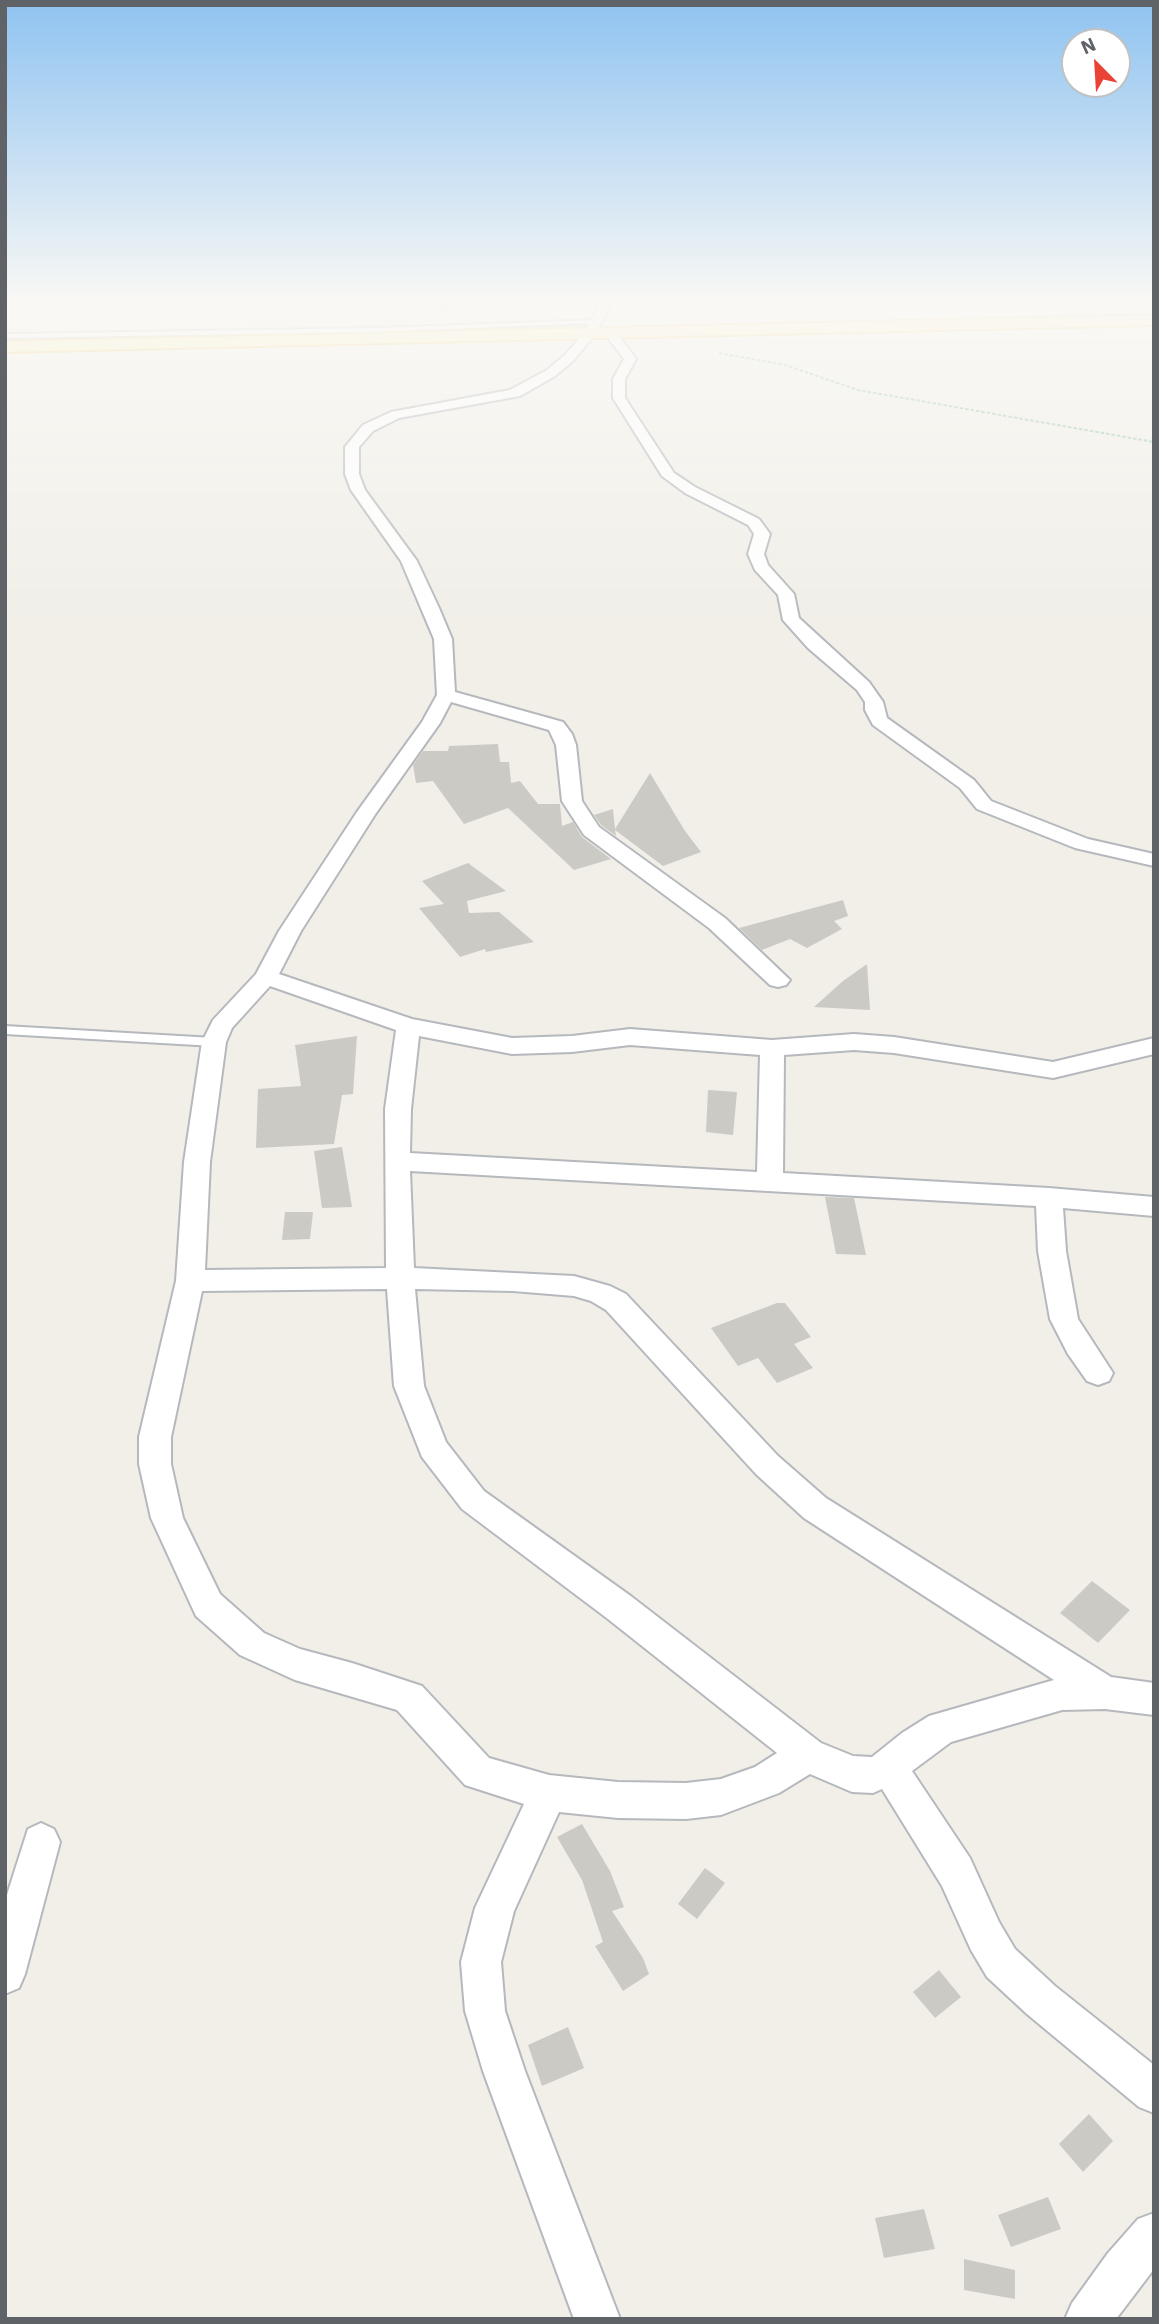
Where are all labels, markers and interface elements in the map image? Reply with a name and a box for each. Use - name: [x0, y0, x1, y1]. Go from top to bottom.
- north arrow: [1061, 28, 1131, 98]
- text: N: [1077, 32, 1099, 59]

